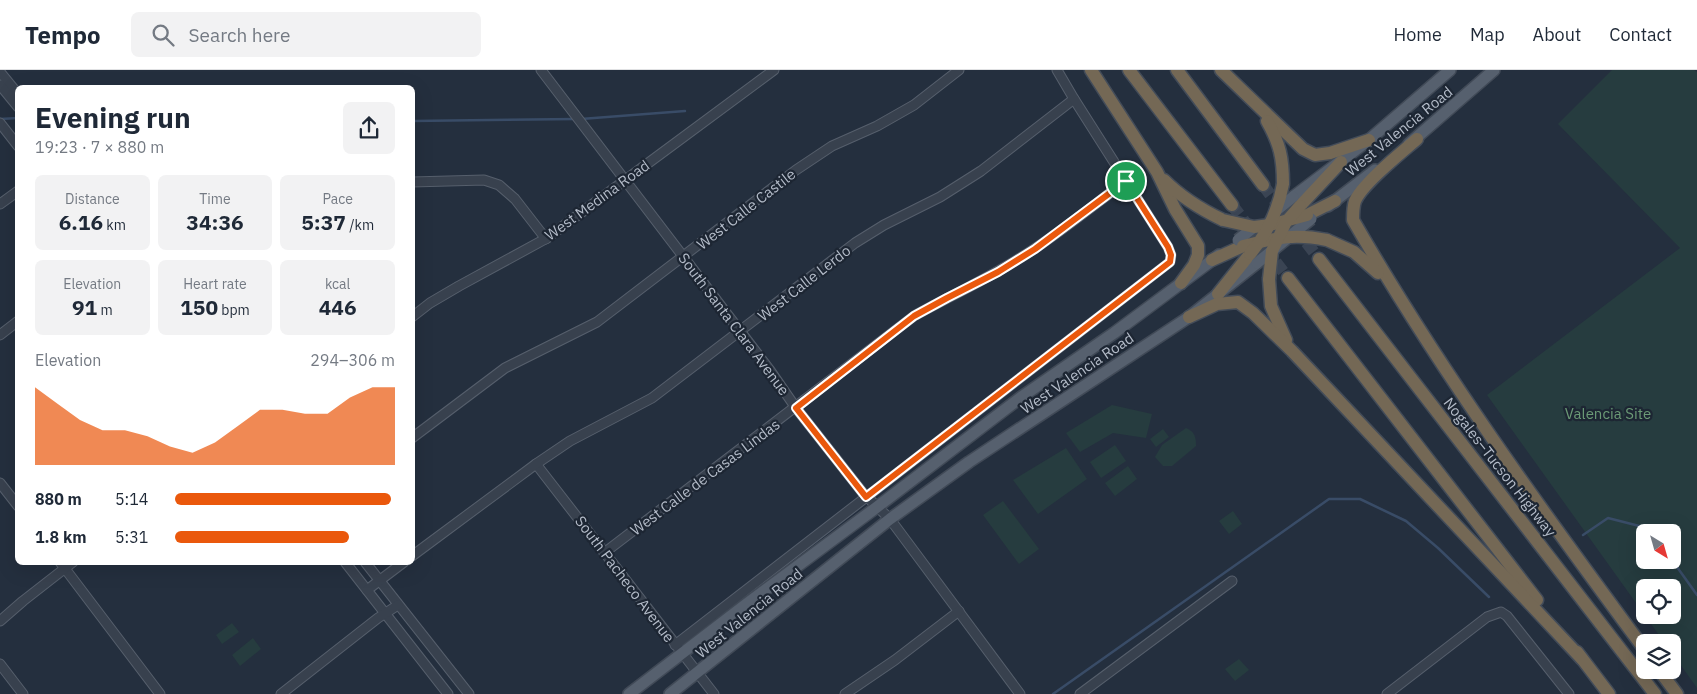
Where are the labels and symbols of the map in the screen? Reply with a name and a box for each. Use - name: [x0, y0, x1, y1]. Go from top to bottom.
- street label: West Valencia Road: [1342, 82, 1456, 180]
- street label: West Medina Road: [541, 156, 653, 244]
- pin: [1105, 160, 1147, 202]
- street label: West Calle Castile: [693, 164, 799, 254]
- street label: West Calle Lerdo: [754, 241, 854, 325]
- street label: South Santa Clara Avenue: [674, 249, 794, 399]
- street label: West Valencia Road: [1017, 328, 1137, 418]
- street label: Nogales–Tucson Highway: [1440, 394, 1561, 541]
- park label: Valencia Site: [1565, 404, 1651, 423]
- street label: West Calle de Casas Lindas: [626, 415, 784, 539]
- street label: South Pacheco Avenue: [571, 512, 679, 646]
- north arrow: [1636, 524, 1681, 569]
- street label: West Valencia Road: [692, 564, 806, 662]

